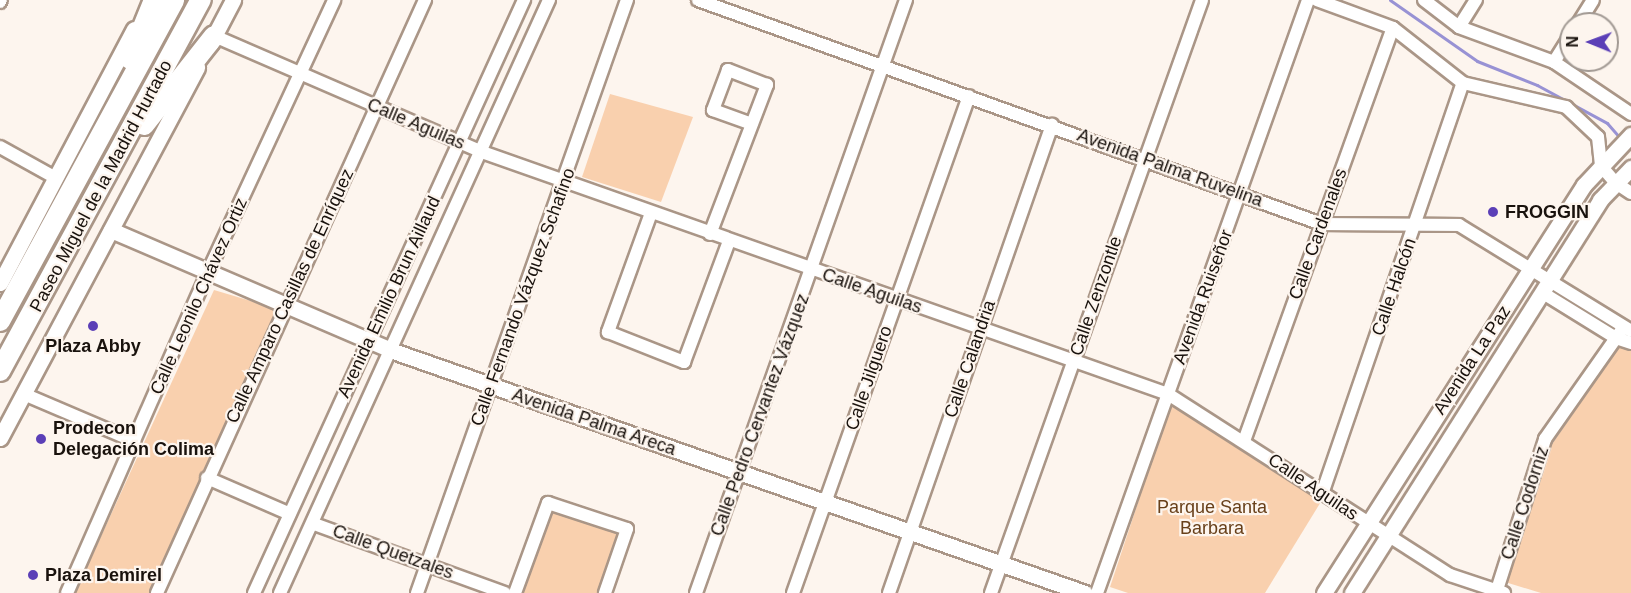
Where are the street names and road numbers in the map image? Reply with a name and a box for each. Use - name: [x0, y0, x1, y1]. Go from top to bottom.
- street label: Paseo Miguel de la Madrid Hurtado: [25, 56, 177, 316]
- street label: Calle Aguilas: [363, 94, 469, 154]
- street label: Avenida Palma Ruvelina: [1074, 124, 1266, 212]
- street label: Calle Amparo Casillas de Enríquez: [221, 165, 359, 427]
- street label: Calle Fernando Vázquez Schafino: [466, 165, 580, 429]
- street label: Calle Cardenales: [1284, 165, 1352, 303]
- street label: Avenida Emilio Brun Aillaud: [333, 192, 445, 402]
- street label: Calle Leonilo Chávez Ortiz: [146, 194, 252, 398]
- street label: Avenida Ruiseñor: [1169, 227, 1237, 367]
- street label: Calle Zenzontle: [1065, 233, 1127, 359]
- street label: Calle Halcón: [1367, 235, 1421, 339]
- street label: Calle Aguilas: [819, 264, 925, 318]
- street label: Calle Pedro Cervantez Vázquez: [706, 291, 814, 539]
- street label: Calle Calandria: [940, 297, 1000, 421]
- street label: Avenida La Paz: [1429, 301, 1515, 419]
- street label: Calle Jilguero: [841, 323, 897, 433]
- street label: Avenida Palma Areca: [509, 384, 679, 460]
- street label: Calle Codorniz: [1496, 444, 1554, 562]
- street label: Calle Aguilas: [1263, 449, 1363, 525]
- street label: Calle Quetzales: [330, 520, 456, 584]

